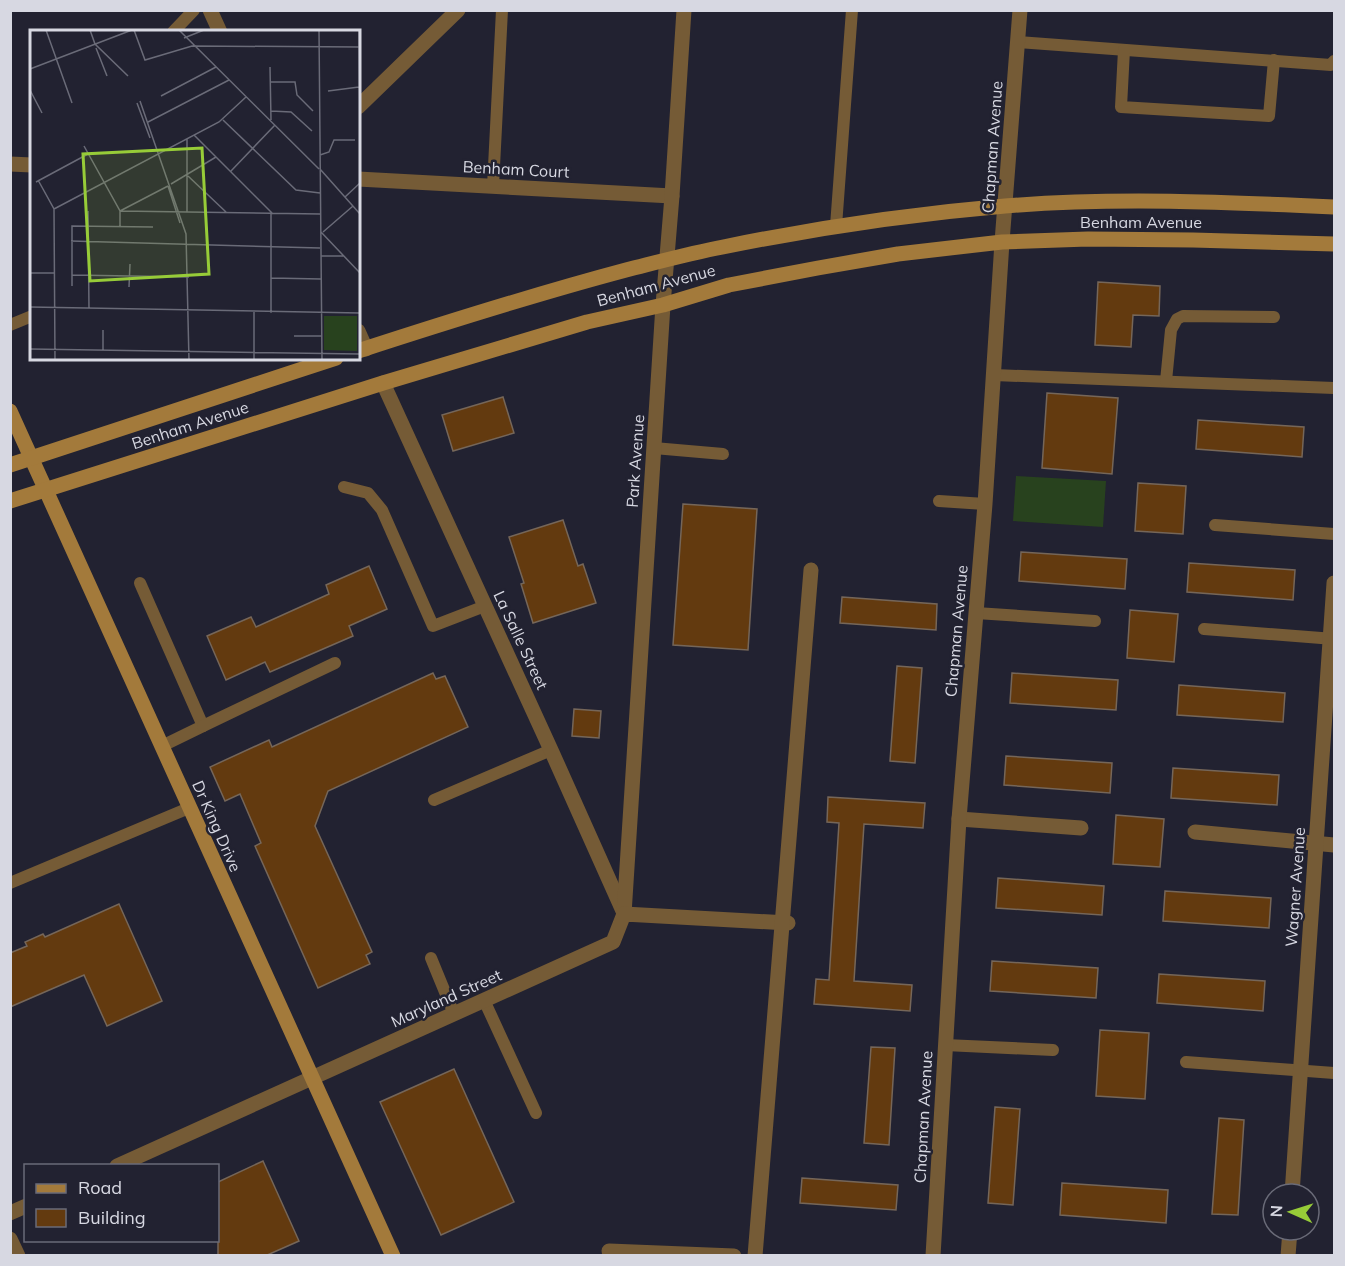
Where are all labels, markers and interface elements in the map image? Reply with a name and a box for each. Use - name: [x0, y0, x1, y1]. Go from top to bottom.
- inset map: [30, 30, 360, 360]
- street label: Chapman Avenue: [977, 80, 1007, 214]
- street label: Benham Court: [462, 156, 570, 182]
- street label: Benham Avenue: [1080, 212, 1202, 232]
- street label: Benham Avenue: [595, 260, 717, 310]
- street label: Benham Avenue: [129, 397, 251, 453]
- street label: Park Avenue: [622, 414, 648, 508]
- street label: Chapman Avenue: [940, 564, 972, 698]
- street label: La Salle Street: [489, 587, 553, 693]
- street label: Dr King Drive: [188, 777, 246, 875]
- street label: Wagner Avenue: [1281, 826, 1309, 948]
- street label: Maryland Street: [388, 965, 505, 1031]
- street label: Chapman Avenue: [910, 1050, 936, 1184]
- legend: [24, 1164, 219, 1242]
- text: Road: [78, 1176, 122, 1199]
- north arrow: [1261, 1182, 1321, 1242]
- text: N: [1266, 1205, 1286, 1218]
- text: Building: [78, 1206, 146, 1229]

